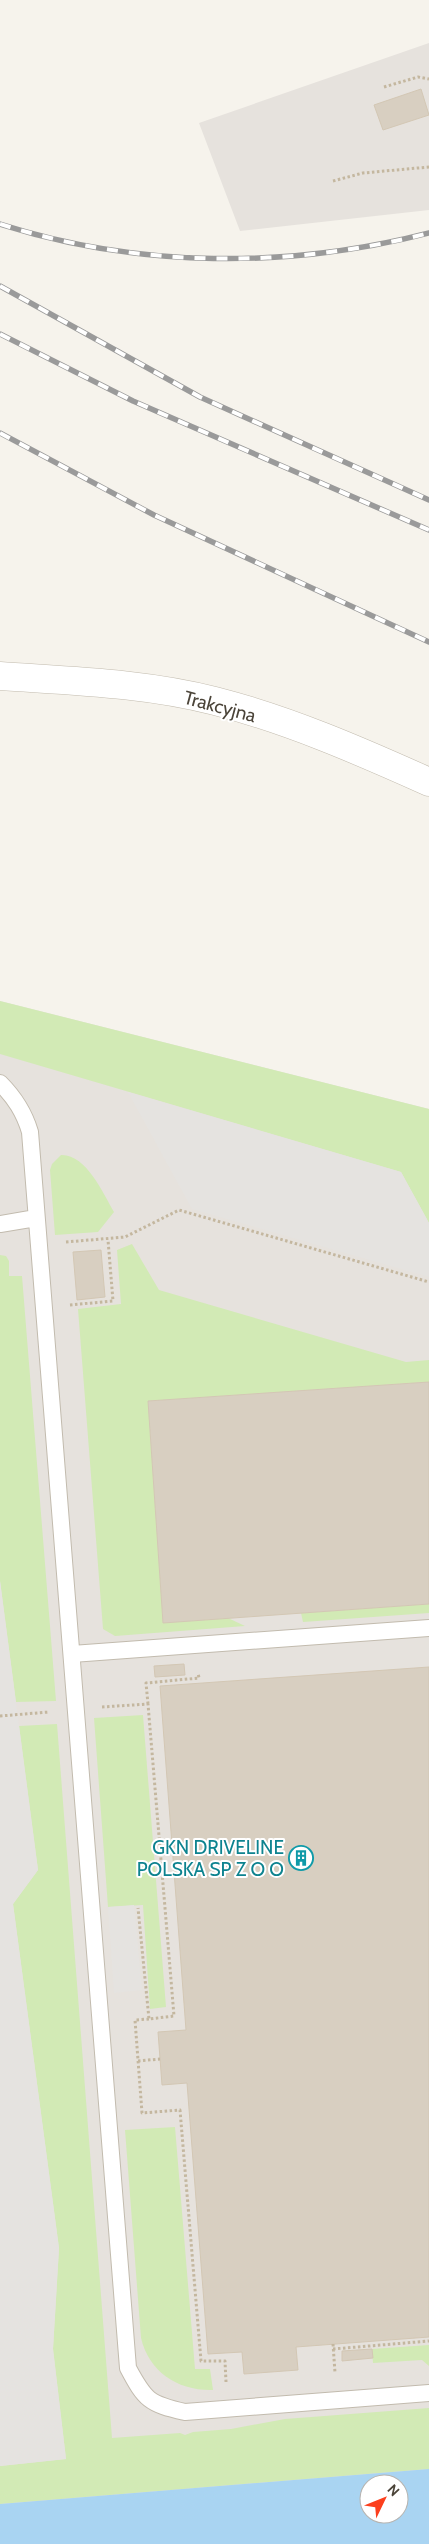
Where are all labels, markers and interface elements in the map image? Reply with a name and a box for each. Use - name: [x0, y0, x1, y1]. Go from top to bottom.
- street label: Trakcyjna: [181, 686, 258, 727]
- place label: GKN DRIVELINE POLSKA SP Z O O: [137, 1836, 284, 1881]
- building icon: GKN DRIVELINE POLSKA SP Z O O: [288, 1845, 314, 1871]
- north arrow: [359, 2474, 409, 2524]
- text: N: [384, 2480, 403, 2500]

